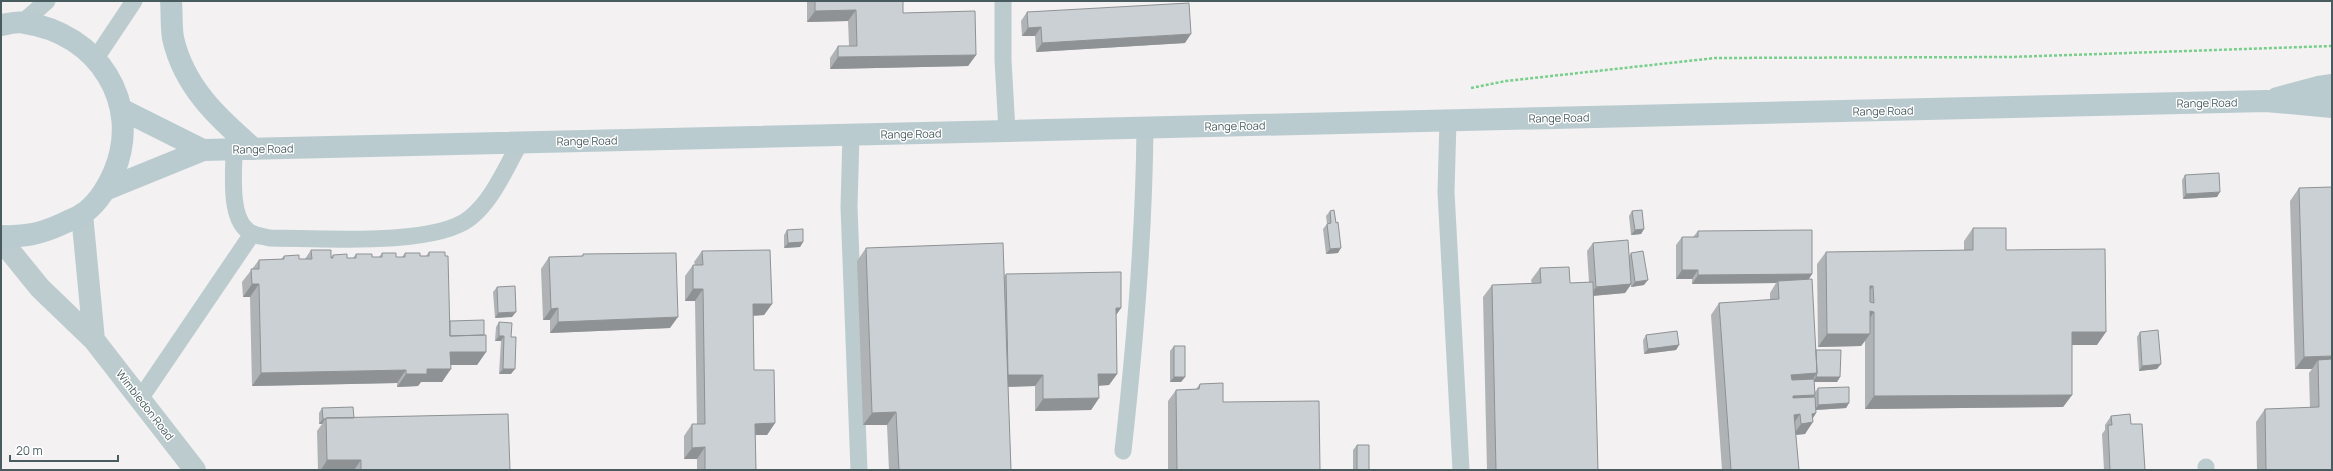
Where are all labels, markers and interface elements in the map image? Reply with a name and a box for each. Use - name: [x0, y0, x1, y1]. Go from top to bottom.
- street label: Range Road: [2176, 94, 2238, 111]
- street label: Range Road: [1852, 102, 1914, 119]
- street label: Range Road: [1528, 109, 1590, 126]
- street label: Range Road: [1204, 117, 1266, 134]
- street label: Range Road: [880, 125, 942, 142]
- street label: Range Road: [556, 132, 618, 149]
- street label: Range Road: [232, 140, 294, 157]
- street label: Wimbledon Road: [113, 366, 178, 443]
- scale bar: [10, 437, 118, 463]
- text: 20 m: [16, 442, 43, 459]

